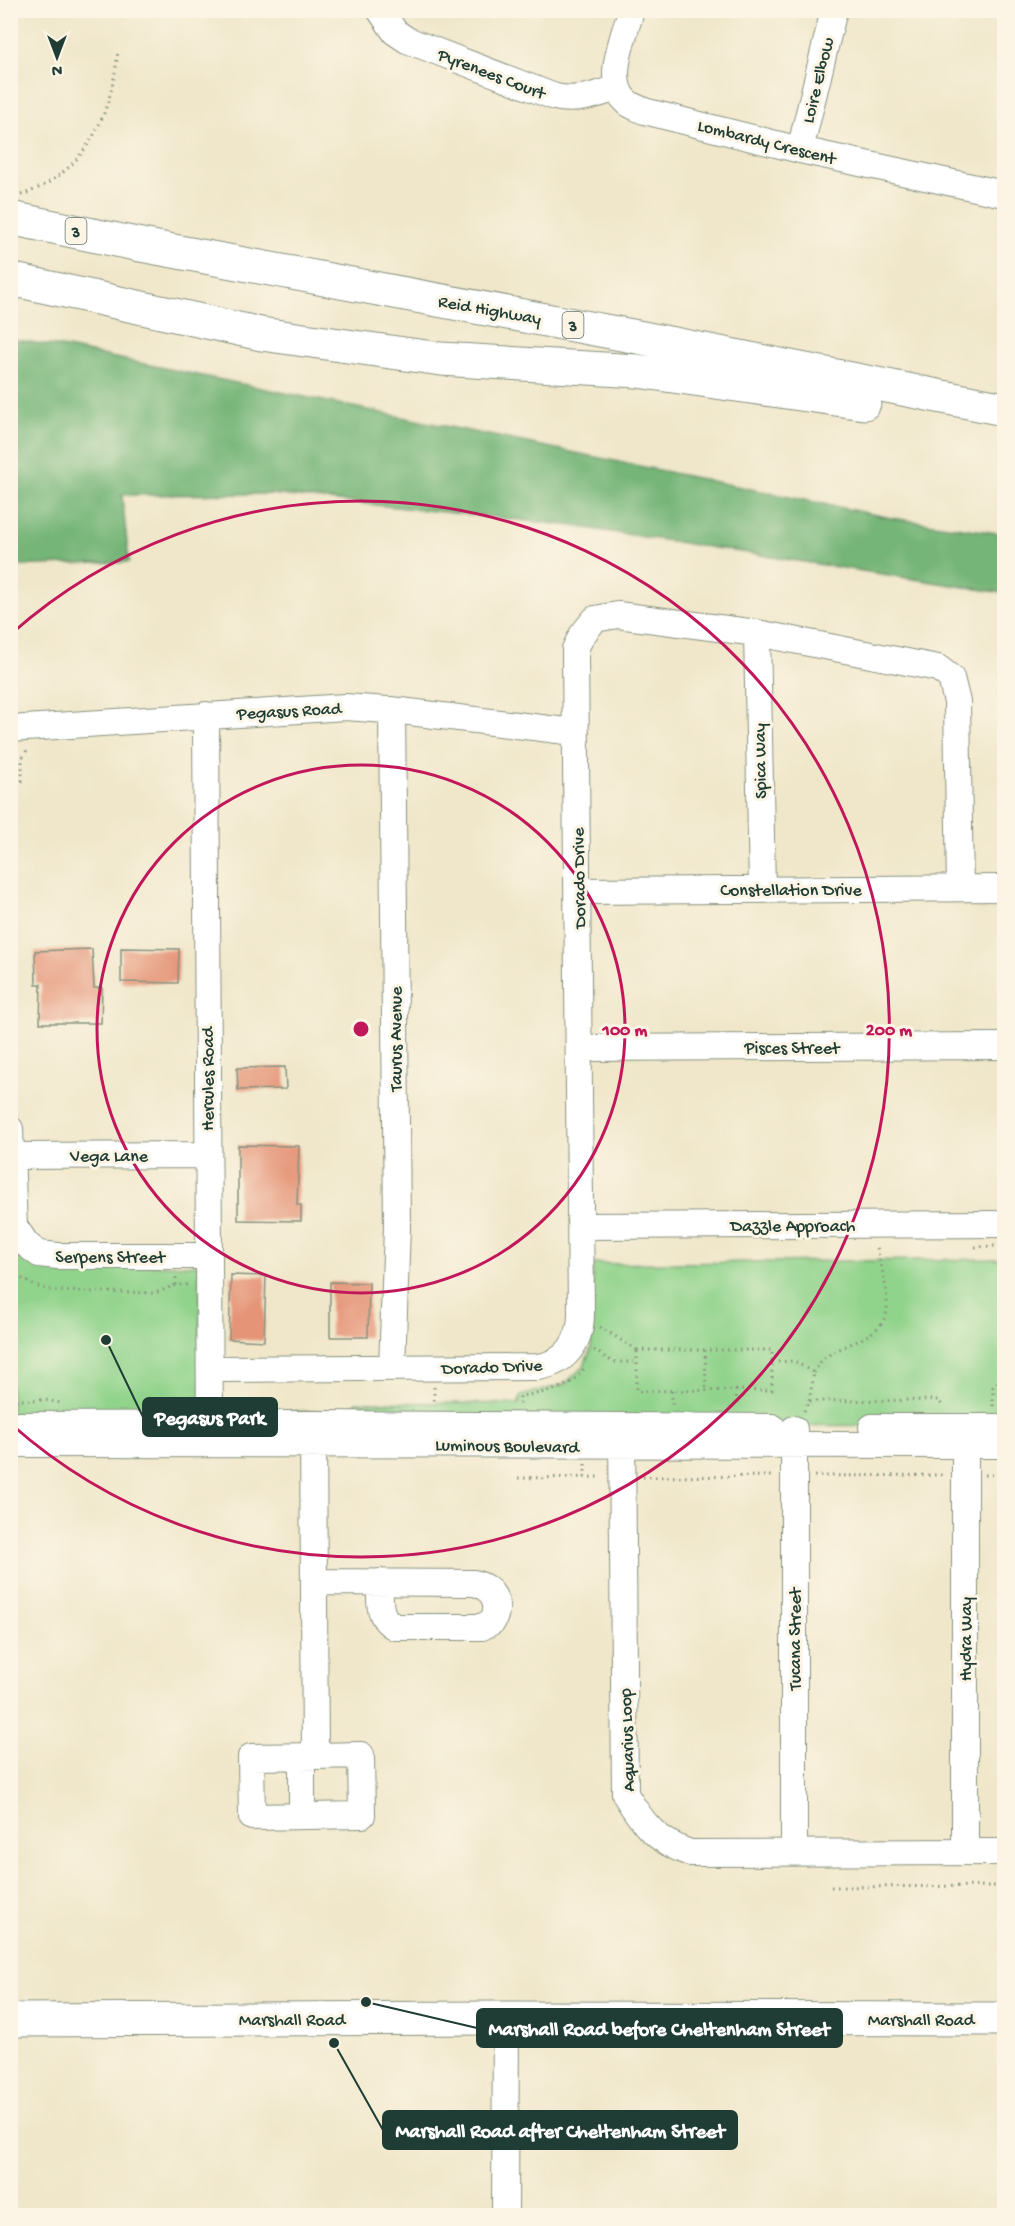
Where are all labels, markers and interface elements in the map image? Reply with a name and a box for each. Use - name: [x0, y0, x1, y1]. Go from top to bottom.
- north arrow: [27, 27, 87, 87]
- street label: Loire Elbow: [799, 35, 840, 126]
- street label: Pyrenees Court: [433, 45, 549, 106]
- text: N: [51, 59, 62, 78]
- street label: Lombardy Crescent: [695, 116, 839, 171]
- road number: 3: [66, 218, 86, 244]
- street label: Reid Highway: [436, 292, 543, 331]
- road number: 3: [562, 312, 584, 338]
- street label: Pegasus Road: [235, 699, 343, 726]
- street label: Spica Way: [750, 723, 773, 799]
- street label: Dorado Drive: [569, 827, 592, 930]
- street label: Constellation Drive: [720, 881, 862, 902]
- street label: Taurus Avenue: [387, 986, 408, 1093]
- centre of rings: [351, 1019, 371, 1039]
- text: 100 m: [602, 1021, 648, 1042]
- text: 200 m: [866, 1021, 912, 1042]
- street label: Hercules Road: [199, 1026, 220, 1131]
- street label: Pisces Street: [744, 1039, 841, 1060]
- street label: Vega Lane: [69, 1147, 149, 1168]
- street label: Dazzle Approach: [730, 1217, 856, 1238]
- street label: Serpens Street: [55, 1248, 166, 1269]
- street label: Dorado Drive: [440, 1356, 544, 1381]
- callout: Pegasus Park: [143, 1398, 277, 1436]
- text: Pegasus Park: [154, 1409, 267, 1432]
- street label: Luminous Boulevard: [435, 1436, 581, 1459]
- street label: Tucana Street: [786, 1586, 807, 1691]
- street label: Hydra Way: [957, 1597, 978, 1681]
- street label: Aquarius Loop: [616, 1688, 641, 1792]
- callout: Marshall Road before Cheltenham Street: [477, 2009, 842, 2047]
- street label: Marshall Road: [239, 2011, 347, 2032]
- street label: Marshall Road: [868, 2011, 976, 2032]
- text: Marshall Road before Cheltenham Street: [488, 2020, 831, 2043]
- callout: Marshall Road after Cheltenham Street: [383, 2111, 737, 2149]
- text: Marshall Road after Cheltenham Street: [395, 2122, 726, 2145]

